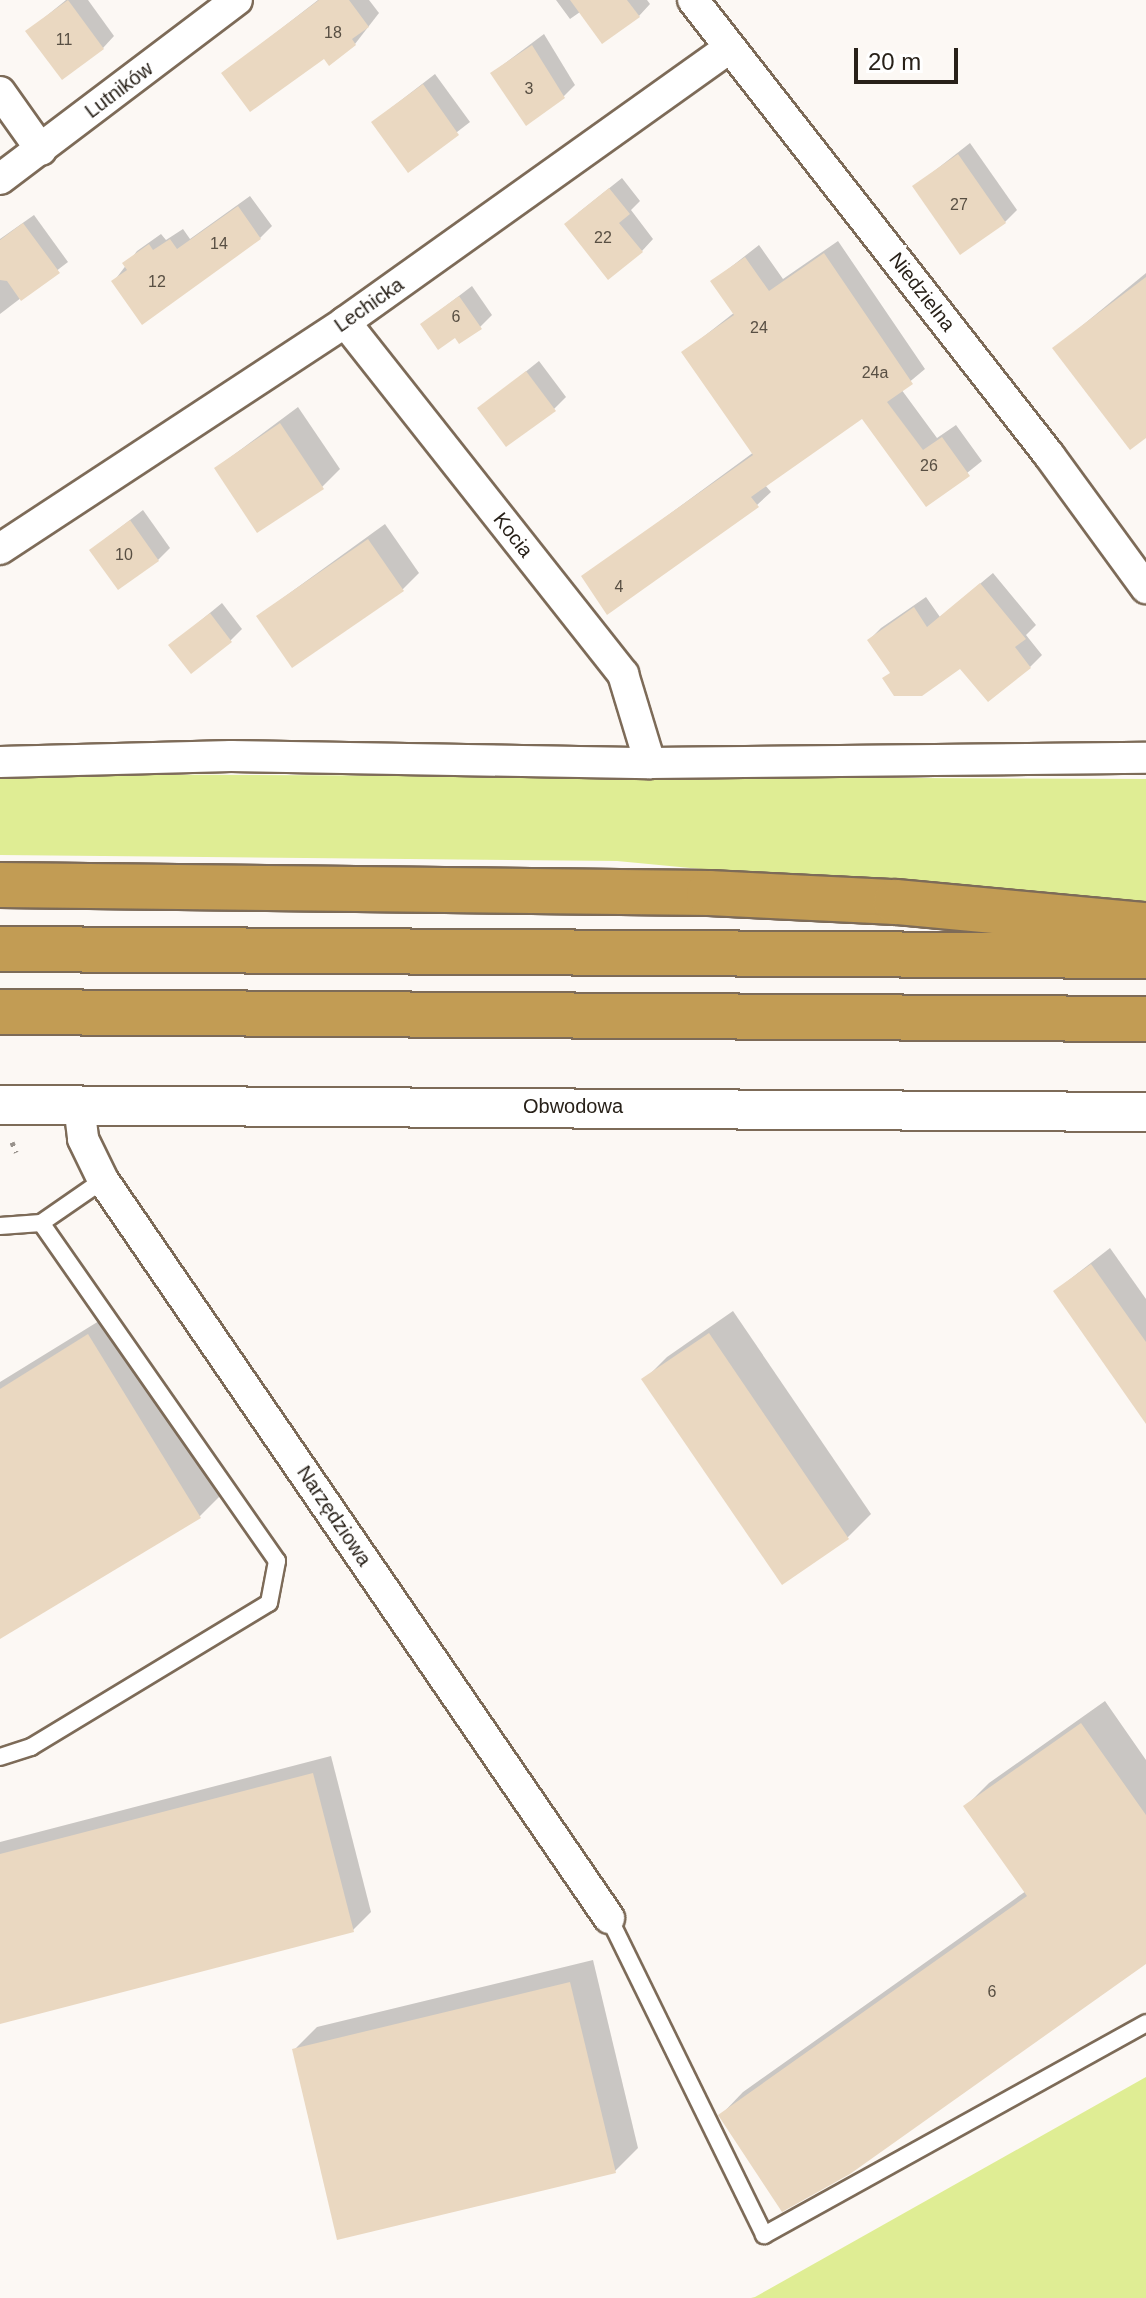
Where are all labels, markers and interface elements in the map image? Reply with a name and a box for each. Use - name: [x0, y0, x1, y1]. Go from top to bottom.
- house number: 18: [324, 23, 342, 43]
- house number: 11: [56, 30, 72, 50]
- scale bar: [858, 32, 962, 82]
- text: 20 m: [868, 48, 921, 75]
- street label: Lutników: [80, 57, 158, 123]
- house number: 3: [525, 79, 533, 99]
- house number: 27: [950, 195, 968, 215]
- house number: 22: [594, 228, 612, 248]
- house number: 14: [210, 234, 228, 254]
- street label: Niedzielna: [884, 248, 960, 336]
- house number: 12: [148, 272, 166, 292]
- street label: Lechicka: [330, 273, 408, 337]
- house number: 6: [452, 307, 460, 327]
- house number: 24: [750, 318, 768, 338]
- house number: 24a: [862, 363, 888, 383]
- house number: 26: [920, 456, 938, 476]
- street label: Kocia: [488, 508, 538, 562]
- house number: 10: [115, 545, 133, 565]
- house number: 4: [615, 577, 623, 597]
- street label: Obwodowa: [523, 1094, 623, 1118]
- street label: Narzędziowa: [292, 1461, 376, 1571]
- house number: 6: [988, 1982, 996, 2002]

